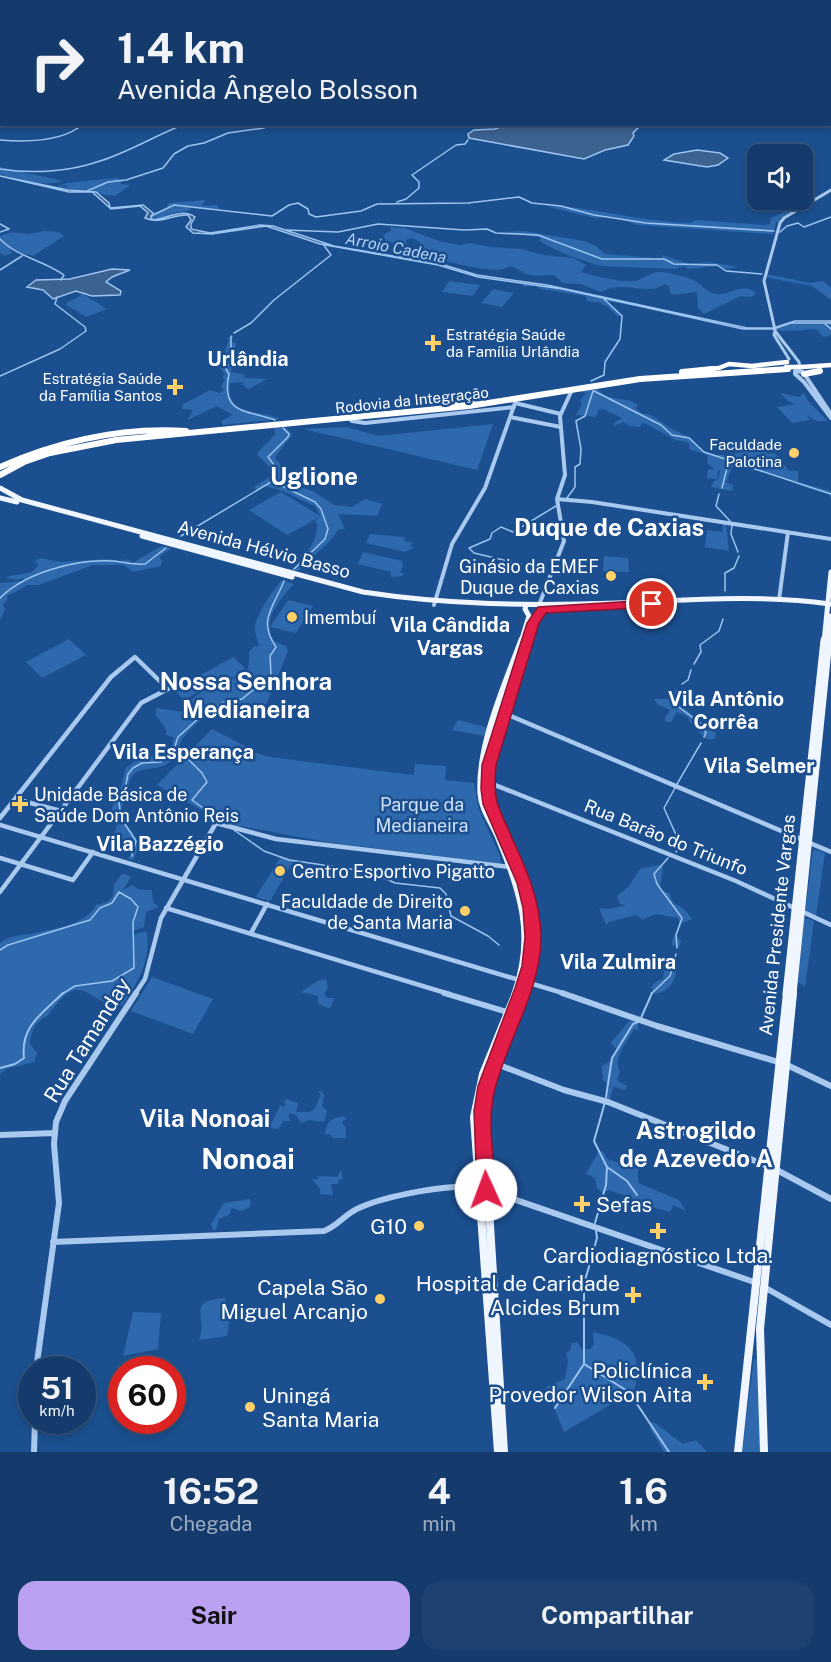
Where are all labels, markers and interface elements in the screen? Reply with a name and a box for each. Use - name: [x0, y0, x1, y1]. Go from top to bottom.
- text: 1.4 km: [117, 23, 245, 72]
- icon: right: [18, 24, 96, 102]
- text: Avenida Ângelo Bolsson: [117, 73, 418, 105]
- map controls: [747, 144, 813, 210]
- button: sound: [747, 144, 813, 210]
- water label: Arroio Cadena: [344, 229, 448, 267]
- place label: Estratégia Saúde da Família Urlândia: [446, 326, 580, 360]
- marker: Estratégia Saúde da Família Urlândia: [424, 334, 442, 352]
- district label: Urlândia: [207, 347, 289, 371]
- place label: Estratégia Saúde da Família Santos: [39, 370, 162, 404]
- marker: Estratégia Saúde da Família Santos: [166, 378, 184, 396]
- street label: Rodovia da Integração: [334, 383, 490, 417]
- place label: Faculdade Palotina: [709, 436, 782, 470]
- marker: Faculdade Palotina: [787, 446, 801, 460]
- district label: Uglione: [270, 462, 358, 490]
- district label: Duque de Caxias: [514, 513, 704, 541]
- street label: Avenida Hélvio Basso: [175, 516, 353, 582]
- place label: Ginásio da EMEF Duque de Caxias: [459, 556, 599, 598]
- marker: Ginásio da EMEF Duque de Caxias: [604, 569, 618, 583]
- pin: [626, 578, 677, 629]
- icon: arrive: [635, 587, 668, 620]
- place label: Imembuí: [304, 607, 377, 628]
- marker: Imembuí: [285, 610, 299, 624]
- district label: Vila Cândida Vargas: [390, 613, 510, 660]
- district label: Nossa Senhora Medianeira: [160, 667, 332, 723]
- district label: Vila Antônio Corrêa: [668, 687, 784, 734]
- district label: Vila Esperança: [112, 740, 254, 764]
- district label: Vila Selmer: [703, 754, 815, 778]
- place label: Unidade Básica de Saúde Dom Antônio Reis: [34, 784, 239, 826]
- park label: Parque da Medianeira: [375, 794, 469, 836]
- marker: Unidade Básica de Saúde Dom Antônio Reis: [11, 795, 29, 813]
- street label: Rua Barão do Triunfo: [581, 795, 751, 879]
- street label: Avenida Presidente Vargas: [755, 813, 799, 1037]
- district label: Vila Bazzégio: [96, 832, 224, 856]
- place label: Centro Esportivo Pigatto: [292, 861, 495, 882]
- marker: Centro Esportivo Pigatto: [273, 864, 287, 878]
- place label: Faculdade de Direito de Santa Maria: [281, 891, 453, 933]
- marker: Faculdade de Direito de Santa Maria: [458, 904, 472, 918]
- district label: Vila Zulmira: [560, 950, 676, 974]
- street label: Rua Tamanday: [39, 973, 135, 1107]
- district label: Vila Nonoai: [140, 1104, 270, 1132]
- district label: Astrogildo de Azevedo A: [619, 1116, 773, 1172]
- district label: Nonoai: [201, 1142, 295, 1175]
- position arrow: [454, 1158, 518, 1222]
- place label: Sefas: [596, 1192, 652, 1217]
- marker: Sefas: [573, 1195, 591, 1213]
- place label: G10: [370, 1214, 407, 1239]
- marker: G10: [412, 1219, 426, 1233]
- marker: Cardiodiagnóstico Ltda.: [649, 1222, 667, 1240]
- place label: Cardiodiagnóstico Ltda.: [543, 1243, 773, 1268]
- place label: Hospital de Caridade Alcides Brum: [416, 1271, 620, 1320]
- place label: Capela São Miguel Arcanjo: [221, 1275, 368, 1324]
- marker: Hospital de Caridade Alcides Brum: [624, 1286, 642, 1304]
- marker: Capela São Miguel Arcanjo: [373, 1292, 387, 1306]
- speed limit sign: 60: [108, 1356, 186, 1434]
- place label: Policlínica Provedor Wilson Aita: [488, 1358, 692, 1407]
- text: 51: [40, 1370, 74, 1406]
- marker: Policlínica Provedor Wilson Aita: [696, 1373, 714, 1391]
- place label: Uningá Santa Maria: [262, 1383, 379, 1432]
- marker: Uningá Santa Maria: [243, 1400, 257, 1414]
- text: km/h: [39, 1402, 75, 1419]
- text: 16:52: [163, 1470, 259, 1512]
- text: 4: [427, 1470, 451, 1512]
- text: 1.6: [619, 1470, 668, 1512]
- text: Chegada: [170, 1512, 252, 1536]
- text: min: [422, 1512, 456, 1536]
- text: km: [629, 1512, 658, 1536]
- button: Sair: [18, 1581, 410, 1650]
- button: Compartilhar: [422, 1581, 813, 1650]

